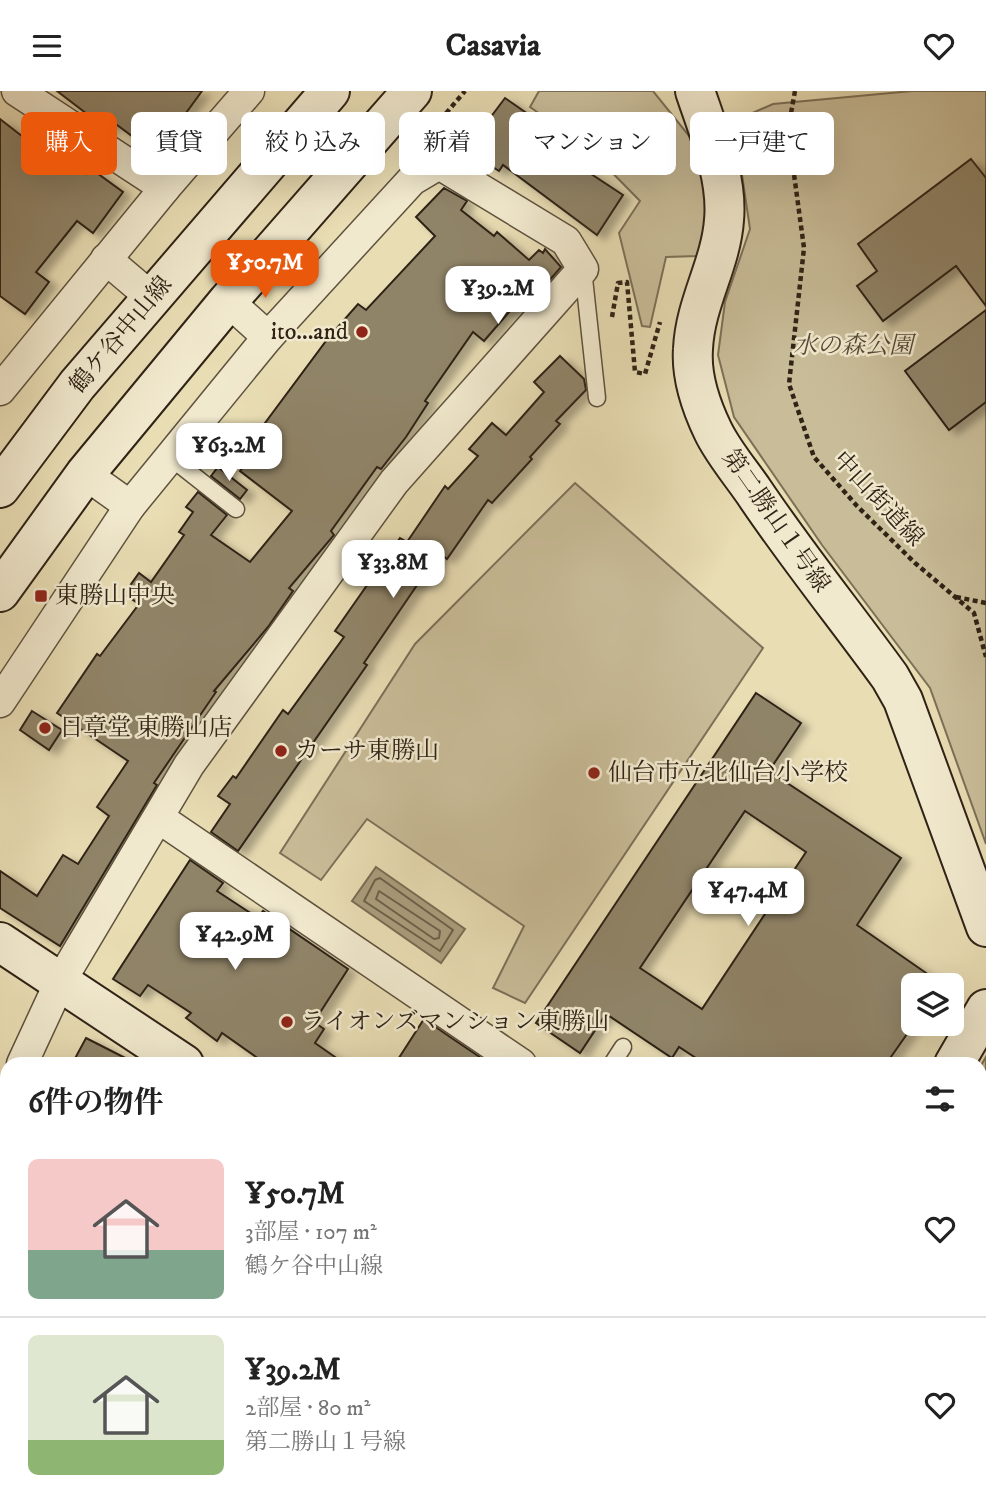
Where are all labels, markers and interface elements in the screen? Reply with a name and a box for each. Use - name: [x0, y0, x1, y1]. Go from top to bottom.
- text: Casavia: [446, 26, 540, 66]
- icon: menu: [28, 27, 66, 65]
- icon: heart: [920, 27, 958, 65]
- chip: 購入: [21, 112, 117, 175]
- chip: 賃貸: [131, 112, 227, 175]
- chip: 絞り込み: [241, 112, 385, 175]
- chip: 新着: [399, 112, 495, 175]
- chip: マンション: [509, 112, 676, 175]
- chip: 一戸建て: [690, 112, 834, 175]
- pin: ¥50.7M: [208, 241, 322, 300]
- text: ¥50.7M: [227, 248, 303, 277]
- pin: ¥39.2M: [441, 267, 555, 326]
- street label: 鶴ケ谷中山線: [63, 270, 179, 400]
- text: ¥39.2M: [461, 274, 535, 303]
- place label: ito...and: [271, 317, 348, 347]
- marker: ito...and: [354, 324, 370, 340]
- park label: 水の森公園: [793, 331, 917, 361]
- pin: ¥63.2M: [172, 423, 286, 483]
- text: ¥63.2M: [192, 431, 266, 460]
- street label: 第二勝山１号線: [716, 444, 836, 598]
- street label: 中山街道線: [826, 445, 930, 553]
- pin: ¥33.8M: [336, 540, 450, 600]
- text: ¥33.8M: [358, 548, 428, 577]
- place label: 東勝山中央: [55, 581, 175, 611]
- marker: 東勝山中央: [33, 588, 49, 604]
- place label: 日章堂 東勝山店: [59, 713, 232, 743]
- marker: 日章堂 東勝山店: [37, 720, 53, 736]
- place label: カーサ東勝山: [295, 736, 439, 766]
- marker: カーサ東勝山: [273, 743, 289, 759]
- place label: 仙台市立北仙台小学校: [608, 758, 848, 788]
- marker: 仙台市立北仙台小学校: [586, 765, 602, 781]
- pin: ¥47.4M: [691, 869, 805, 928]
- text: ¥47.4M: [708, 876, 788, 905]
- pin: ¥42.9M: [178, 913, 292, 972]
- text: ¥42.9M: [196, 920, 274, 949]
- map controls: [901, 973, 964, 1036]
- button: layers: [901, 973, 964, 1036]
- place label: ライオンズマンション東勝山: [301, 1007, 609, 1037]
- marker: ライオンズマンション東勝山: [279, 1014, 295, 1030]
- icon: filters: [921, 1080, 959, 1118]
- text: 6件の物件: [28, 1085, 164, 1122]
- text: ¥50.7M: [245, 1176, 345, 1213]
- icon: home: [84, 1187, 168, 1271]
- icon: heart: [921, 1210, 959, 1248]
- text: 3部屋 · 107 m²: [245, 1218, 377, 1247]
- text: 鶴ケ谷中山線: [245, 1252, 383, 1281]
- text: ¥39.2M: [245, 1352, 341, 1389]
- icon: home: [84, 1363, 168, 1447]
- icon: heart: [921, 1386, 959, 1424]
- text: 2部屋 · 80 m²: [245, 1394, 371, 1423]
- text: 第二勝山１号線: [245, 1428, 406, 1457]

